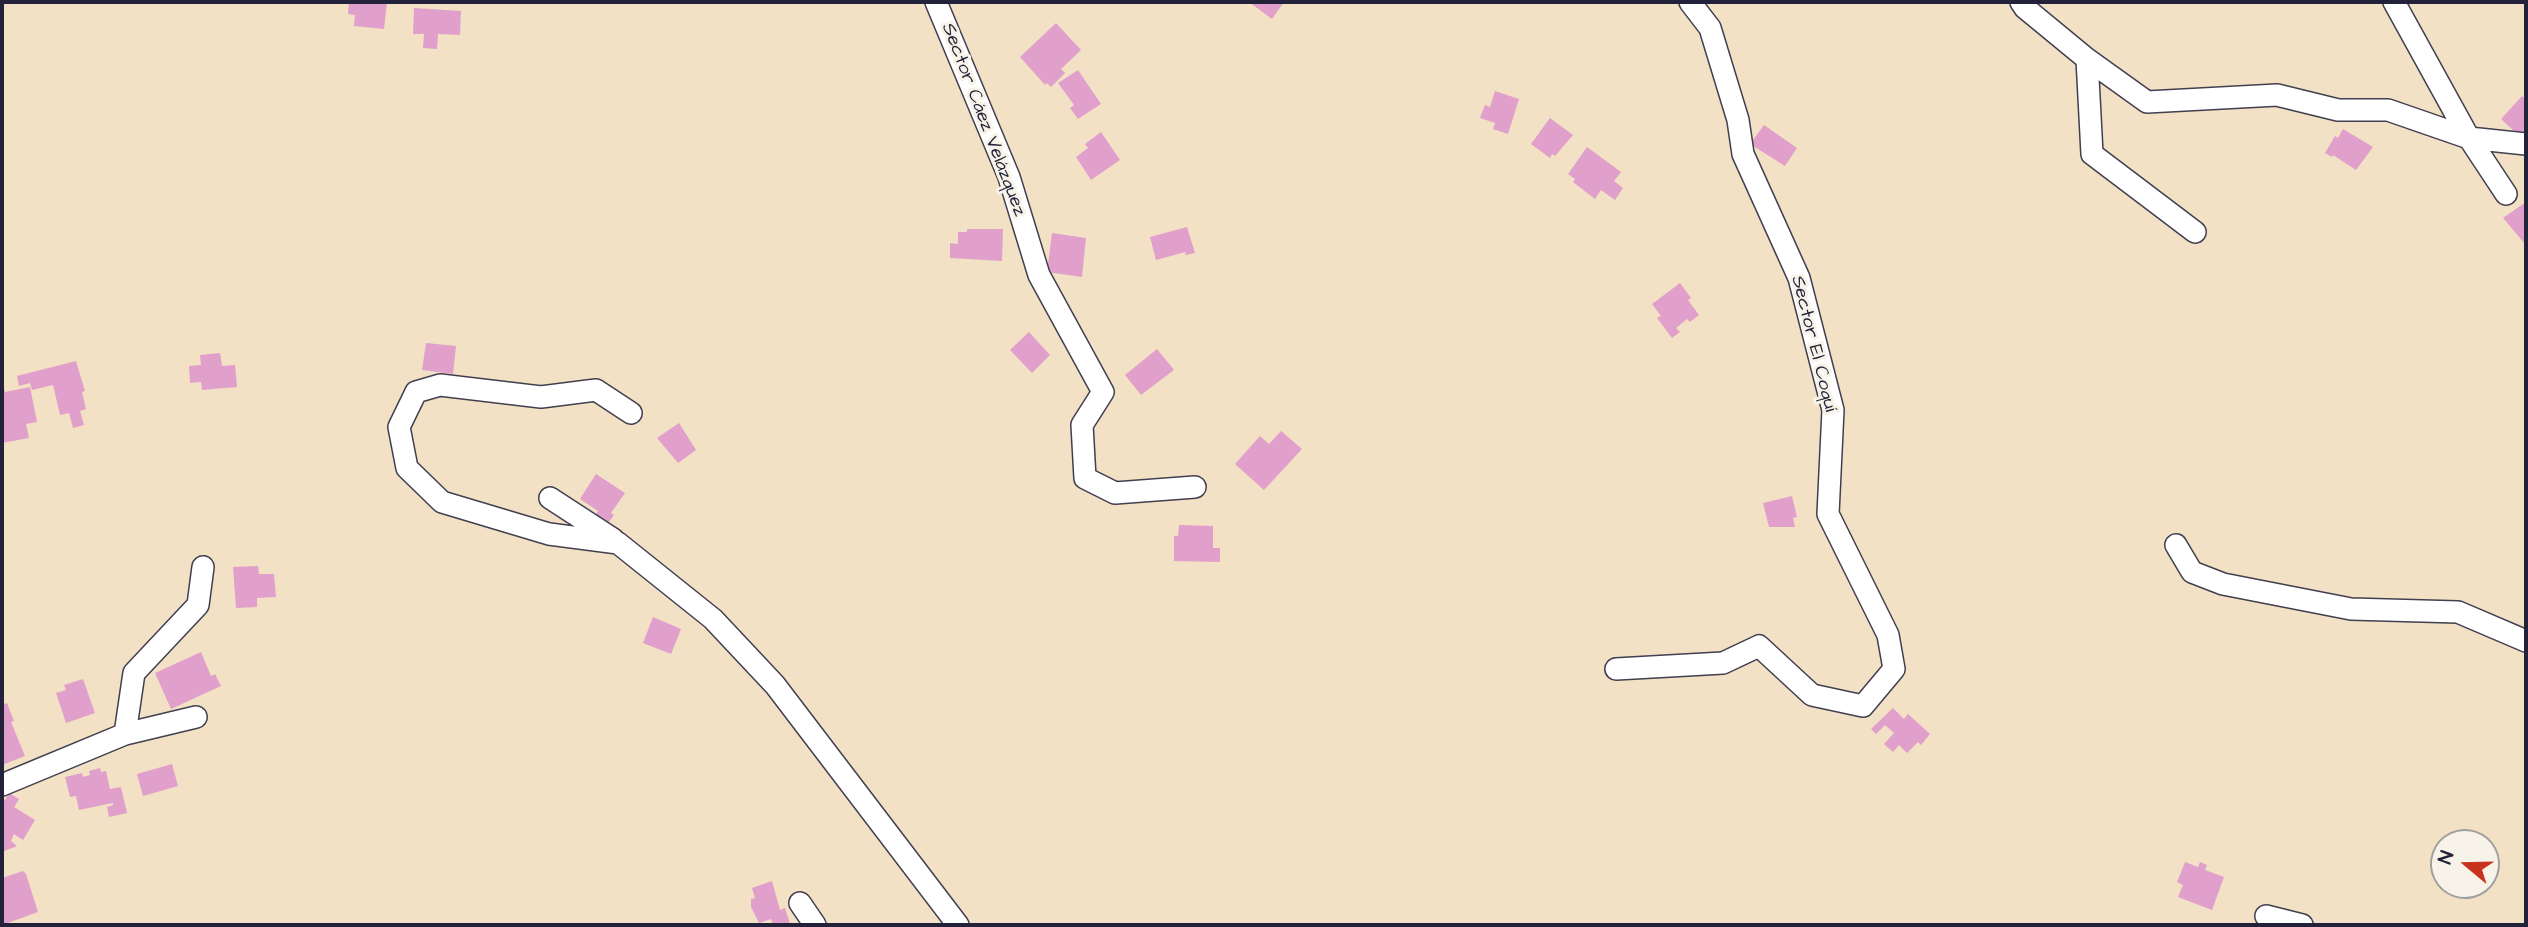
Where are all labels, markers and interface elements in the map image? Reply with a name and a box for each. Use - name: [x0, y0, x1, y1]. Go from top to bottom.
- street label: Sector Cáez Velázquez: [936, 20, 1030, 220]
- street label: Sector El Coquí: [1785, 274, 1841, 414]
- north arrow: [2430, 829, 2500, 899]
- text: N: [2432, 848, 2461, 868]

